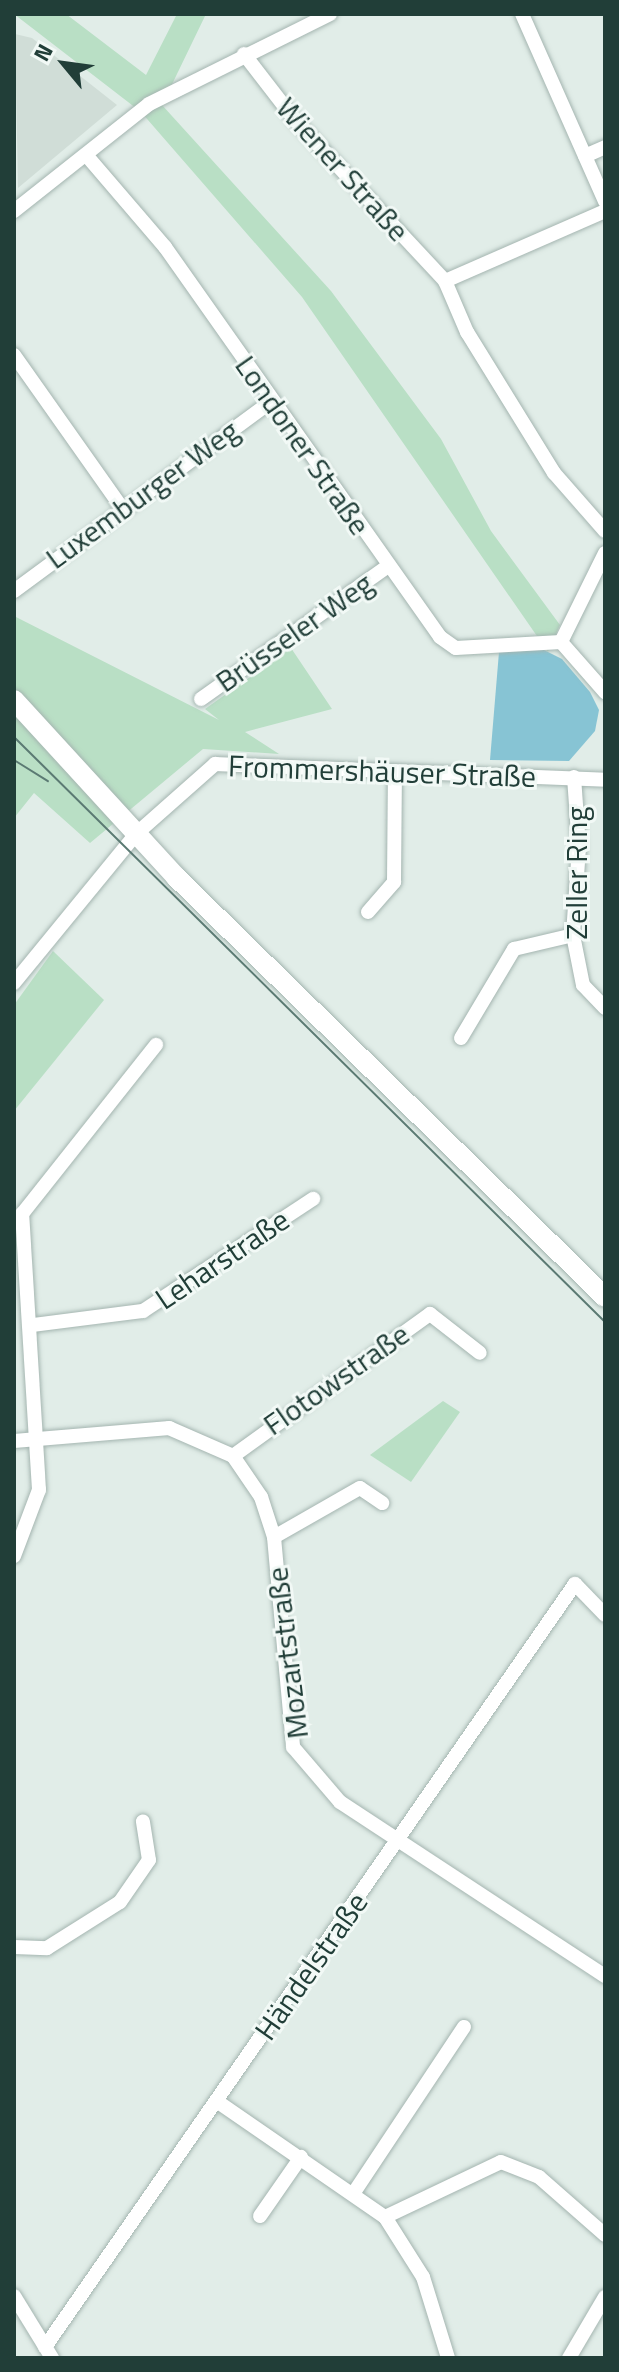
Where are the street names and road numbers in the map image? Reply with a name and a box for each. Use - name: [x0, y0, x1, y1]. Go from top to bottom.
- street label: Wiener Straße: [269, 90, 417, 248]
- street label: Londoner Straße: [228, 348, 378, 542]
- street label: Luxemburger Weg: [39, 412, 245, 576]
- street label: Brüsseler Weg: [209, 565, 379, 699]
- street label: Frommershäuser Straße: [227, 748, 537, 794]
- street label: Zeller Ring: [558, 806, 594, 940]
- street label: Leharstraße: [148, 1201, 296, 1317]
- street label: Flotowstraße: [256, 1316, 416, 1442]
- street label: Mozartstraße: [259, 1565, 315, 1741]
- street label: Händelstraße: [247, 1885, 375, 2047]

